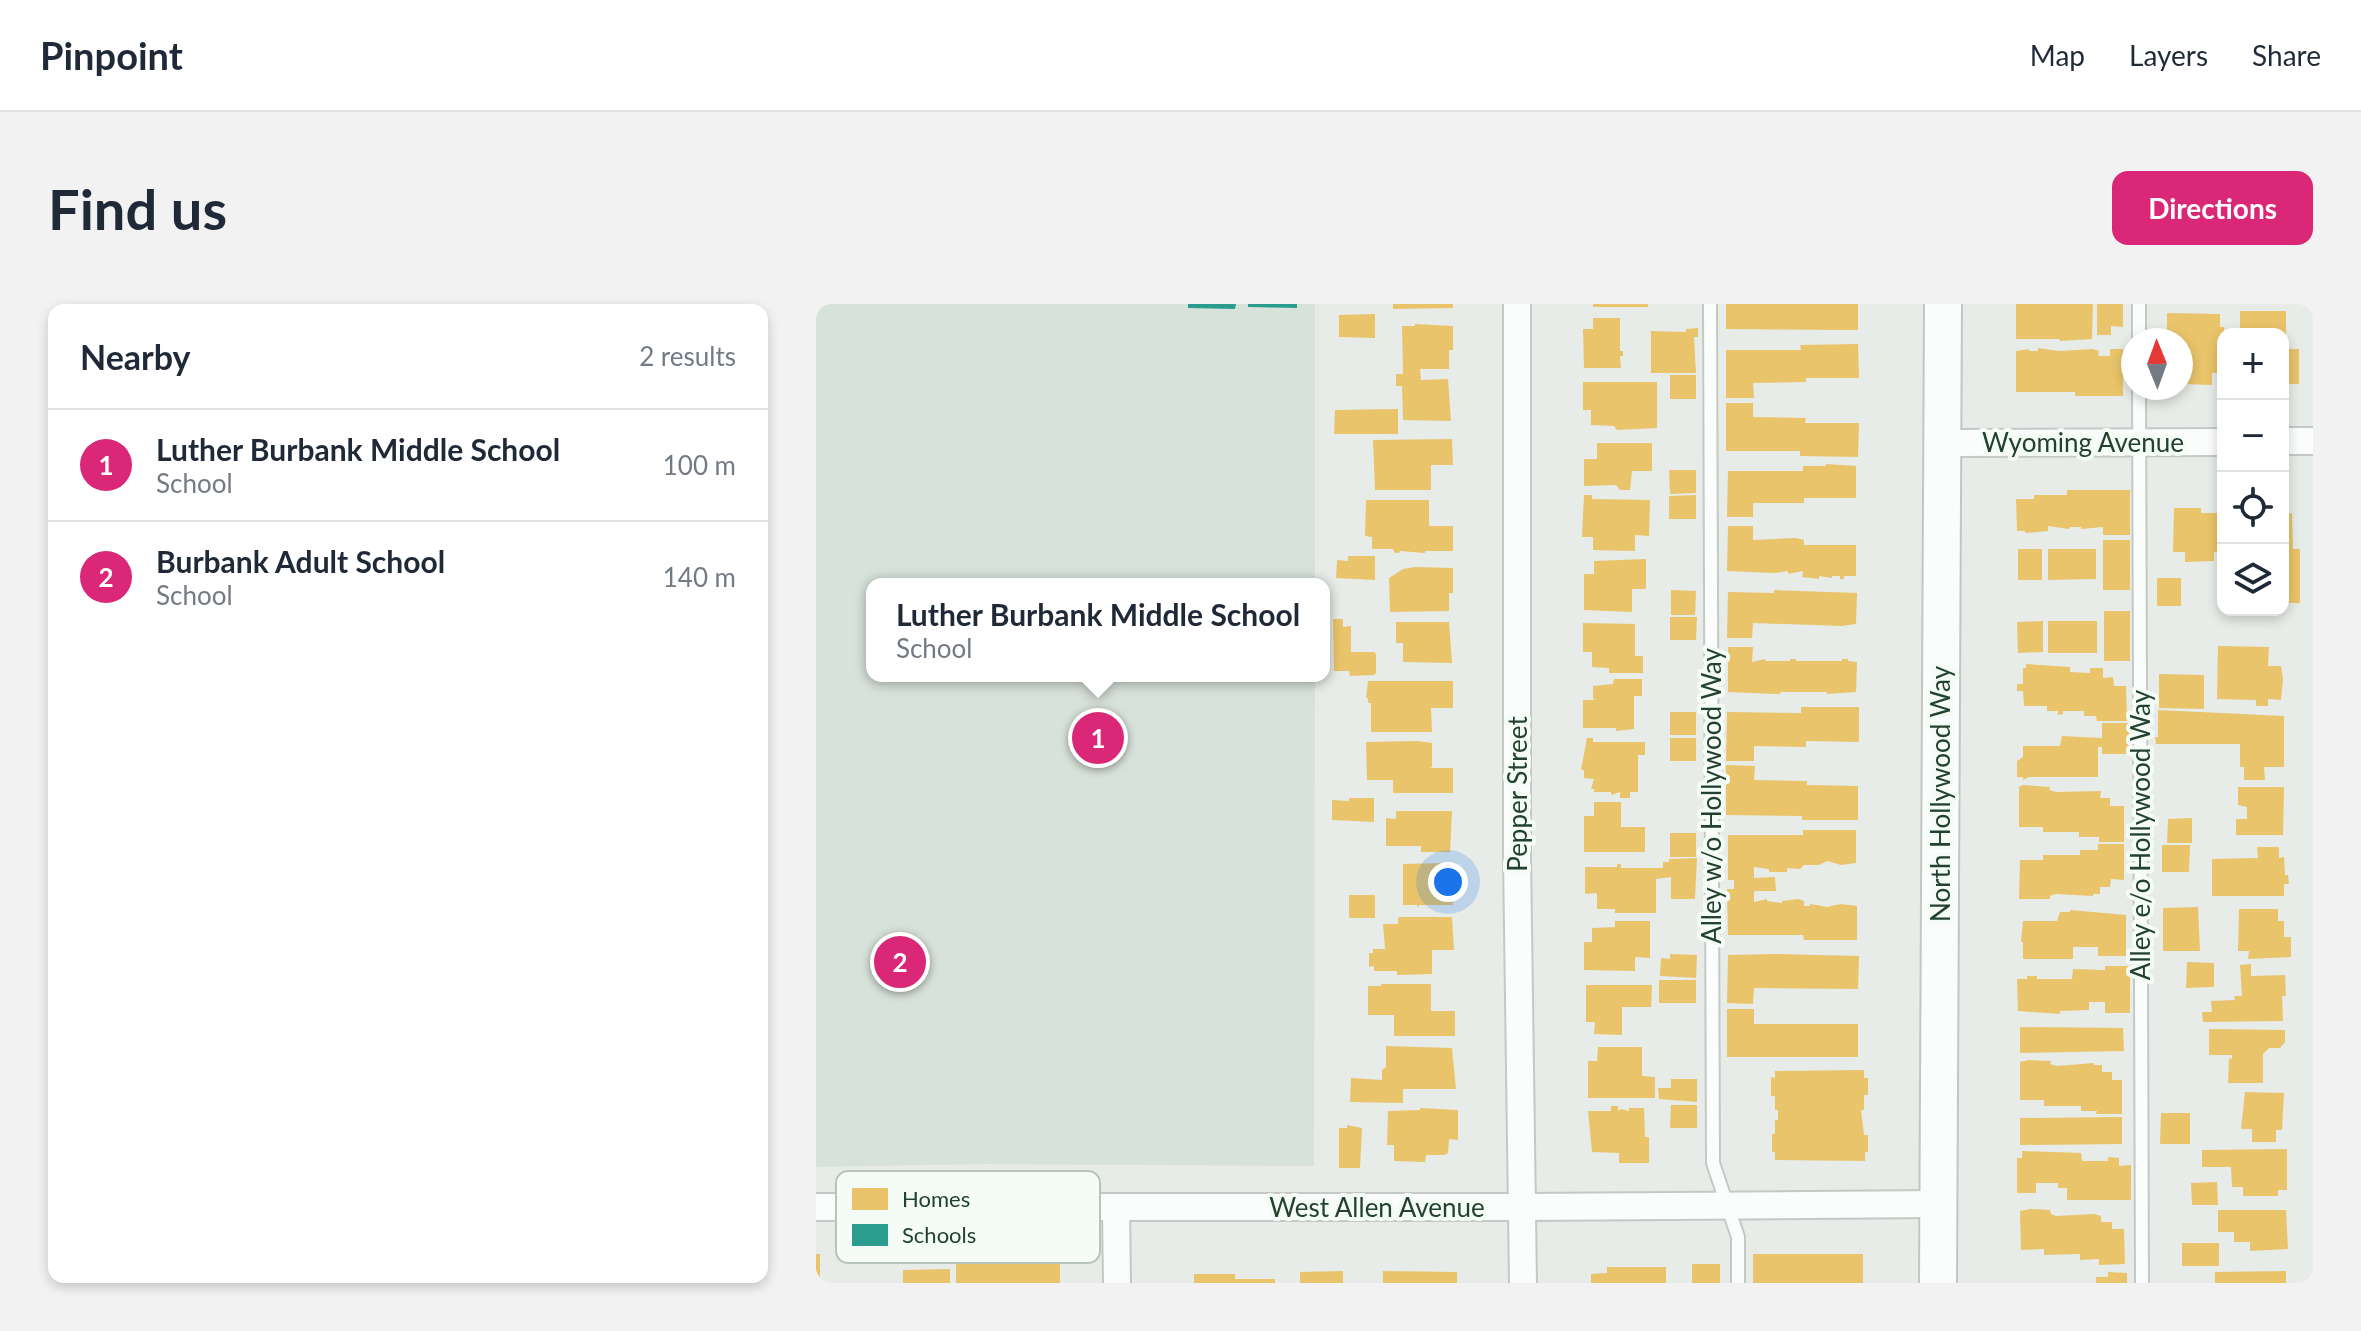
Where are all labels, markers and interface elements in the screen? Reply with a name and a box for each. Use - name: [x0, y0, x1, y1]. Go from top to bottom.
- text: Pinpoint: [40, 32, 183, 78]
- text: Map: [2030, 38, 2085, 72]
- text: Layers: [2129, 38, 2208, 72]
- text: Share: [2252, 38, 2321, 72]
- button: Directions: [2112, 171, 2313, 245]
- text: Find us: [48, 175, 227, 242]
- north arrow: [2121, 328, 2193, 400]
- map controls: [2217, 328, 2289, 616]
- button: +: [2217, 328, 2289, 400]
- text: Nearby: [80, 336, 191, 377]
- text: 2 results: [639, 340, 736, 372]
- button: −: [2217, 400, 2289, 472]
- street label: Wyoming Avenue: [1982, 426, 2184, 458]
- text: Luther Burbank Middle School: [156, 431, 560, 467]
- text: 1: [98, 449, 114, 481]
- text: 100 m: [663, 449, 736, 481]
- text: School: [156, 467, 233, 499]
- button: locate: [2217, 472, 2289, 544]
- text: Burbank Adult School: [156, 543, 445, 579]
- button: layers: [2217, 544, 2289, 616]
- text: 2: [98, 561, 114, 593]
- text: 140 m: [663, 561, 736, 593]
- popup: [866, 578, 1330, 682]
- text: School: [156, 579, 233, 611]
- text: Luther Burbank Middle School: [896, 596, 1300, 632]
- text: School: [896, 632, 972, 664]
- street label: Alley w/o Hollywood Way: [1695, 648, 1727, 944]
- street label: North Hollywood Way: [1924, 665, 1956, 922]
- street label: Alley e/o Hollywood Way: [2124, 689, 2156, 980]
- pin: 1: [1072, 708, 1124, 768]
- street label: Pepper Street: [1501, 716, 1533, 872]
- your location: [1428, 862, 1468, 902]
- pin: 2: [874, 932, 926, 992]
- legend: [836, 1171, 1100, 1263]
- text: Homes: [902, 1185, 970, 1212]
- street label: West Allen Avenue: [1269, 1191, 1485, 1223]
- text: Schools: [902, 1221, 976, 1248]

